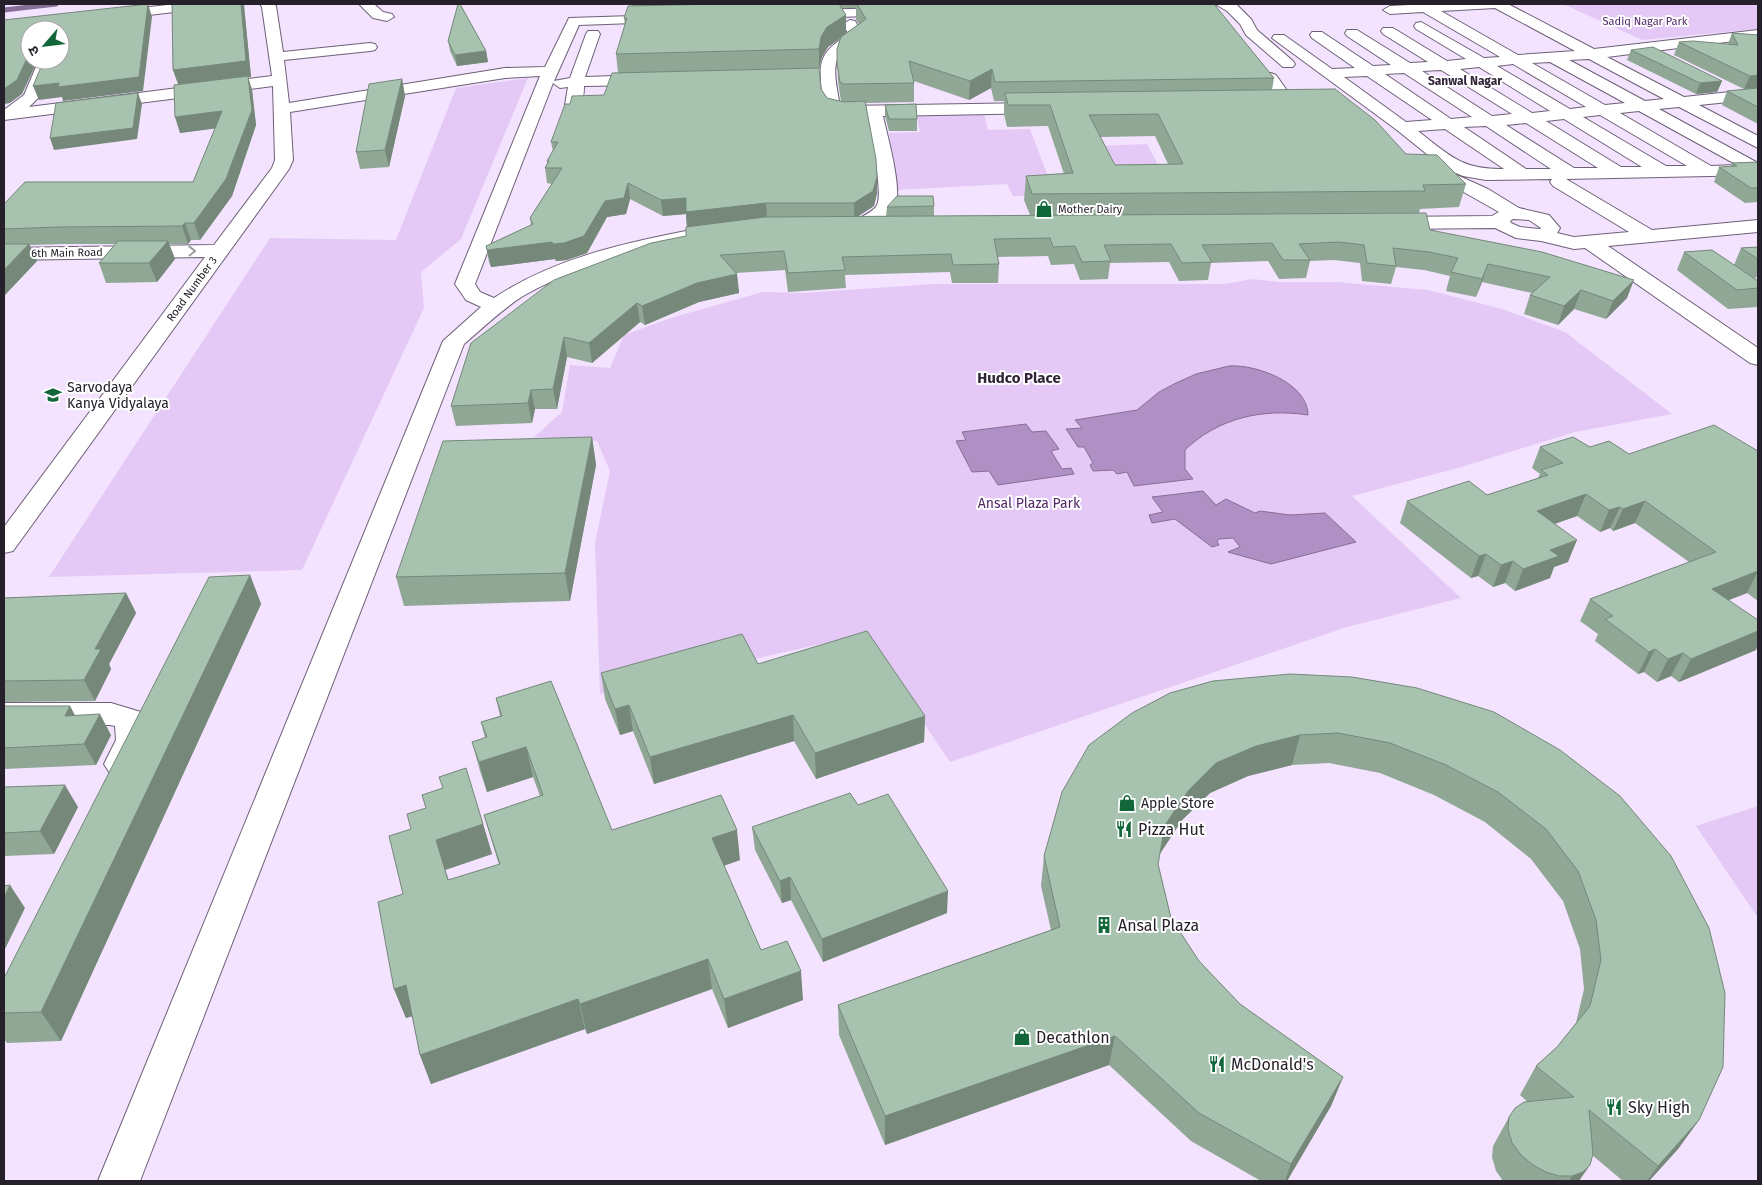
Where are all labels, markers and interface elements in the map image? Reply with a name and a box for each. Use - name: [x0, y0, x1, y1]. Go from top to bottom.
- park label: Sadiq Nagar Park: [1603, 15, 1688, 28]
- north arrow: [20, 20, 70, 70]
- text: उ: [24, 43, 43, 58]
- district label: Sanwal Nagar: [1428, 74, 1502, 88]
- shop icon: Mother Dairy: [1034, 199, 1054, 219]
- place label: Mother Dairy: [1058, 203, 1123, 216]
- street label: 6th Main Road: [31, 246, 103, 260]
- one-way arrow: [189, 246, 197, 256]
- street label: Road Number 3: [164, 254, 220, 324]
- district label: Hudco Place: [977, 369, 1061, 387]
- place label: Sarvodaya Kanya Vidyalaya: [67, 379, 169, 412]
- school or university icon: Sarvodaya Kanya Vidyalaya: [43, 385, 63, 405]
- park label: Ansal Plaza Park: [978, 495, 1081, 512]
- shop icon: Apple Store: [1117, 793, 1137, 813]
- place label: Apple Store: [1141, 795, 1214, 812]
- restaurant icon: Pizza Hut: [1114, 819, 1134, 839]
- place label: Pizza Hut: [1138, 820, 1205, 839]
- building icon: Ansal Plaza: [1094, 915, 1114, 935]
- place label: Ansal Plaza: [1118, 916, 1199, 935]
- shop icon: Decathlon: [1012, 1027, 1032, 1047]
- place label: Decathlon: [1036, 1028, 1110, 1047]
- restaurant icon: McDonald's: [1207, 1054, 1227, 1074]
- place label: McDonald's: [1231, 1055, 1314, 1074]
- restaurant icon: Sky High: [1604, 1097, 1624, 1117]
- place label: Sky High: [1628, 1098, 1690, 1117]

